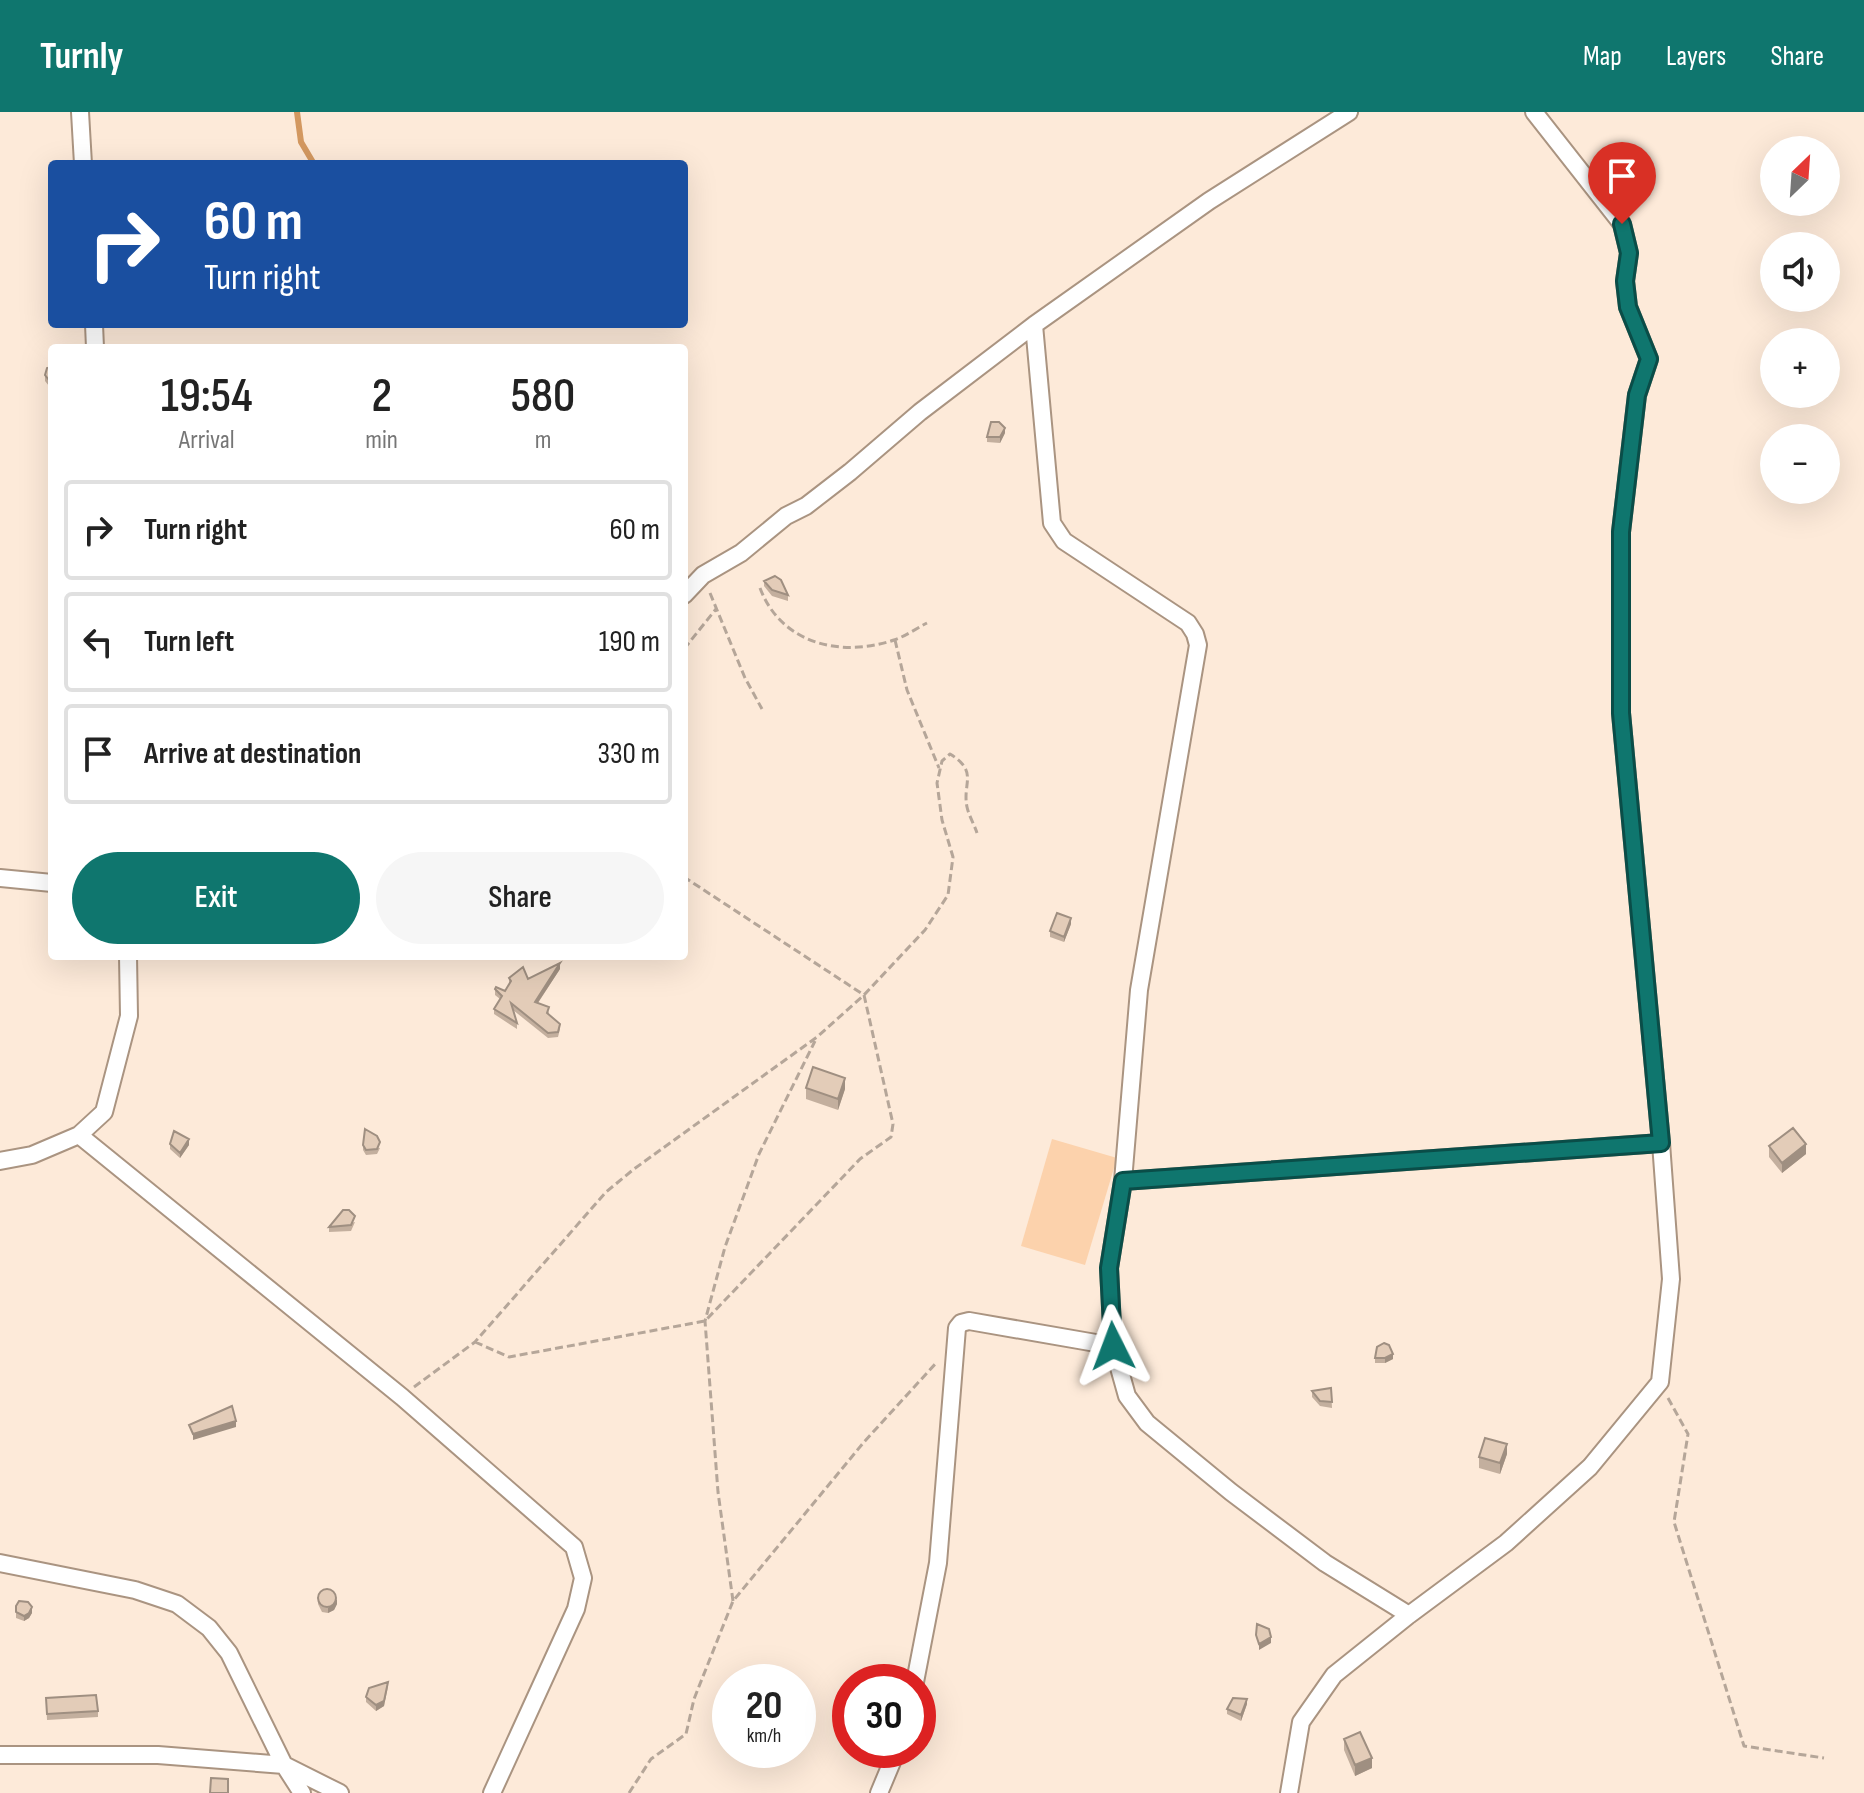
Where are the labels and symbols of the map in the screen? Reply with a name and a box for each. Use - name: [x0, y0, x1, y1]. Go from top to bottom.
- north arrow: [1760, 136, 1840, 216]
- pin: [1588, 142, 1656, 224]
- position arrow: [1071, 1304, 1155, 1388]
- speed limit sign: 30: [832, 1664, 936, 1768]

